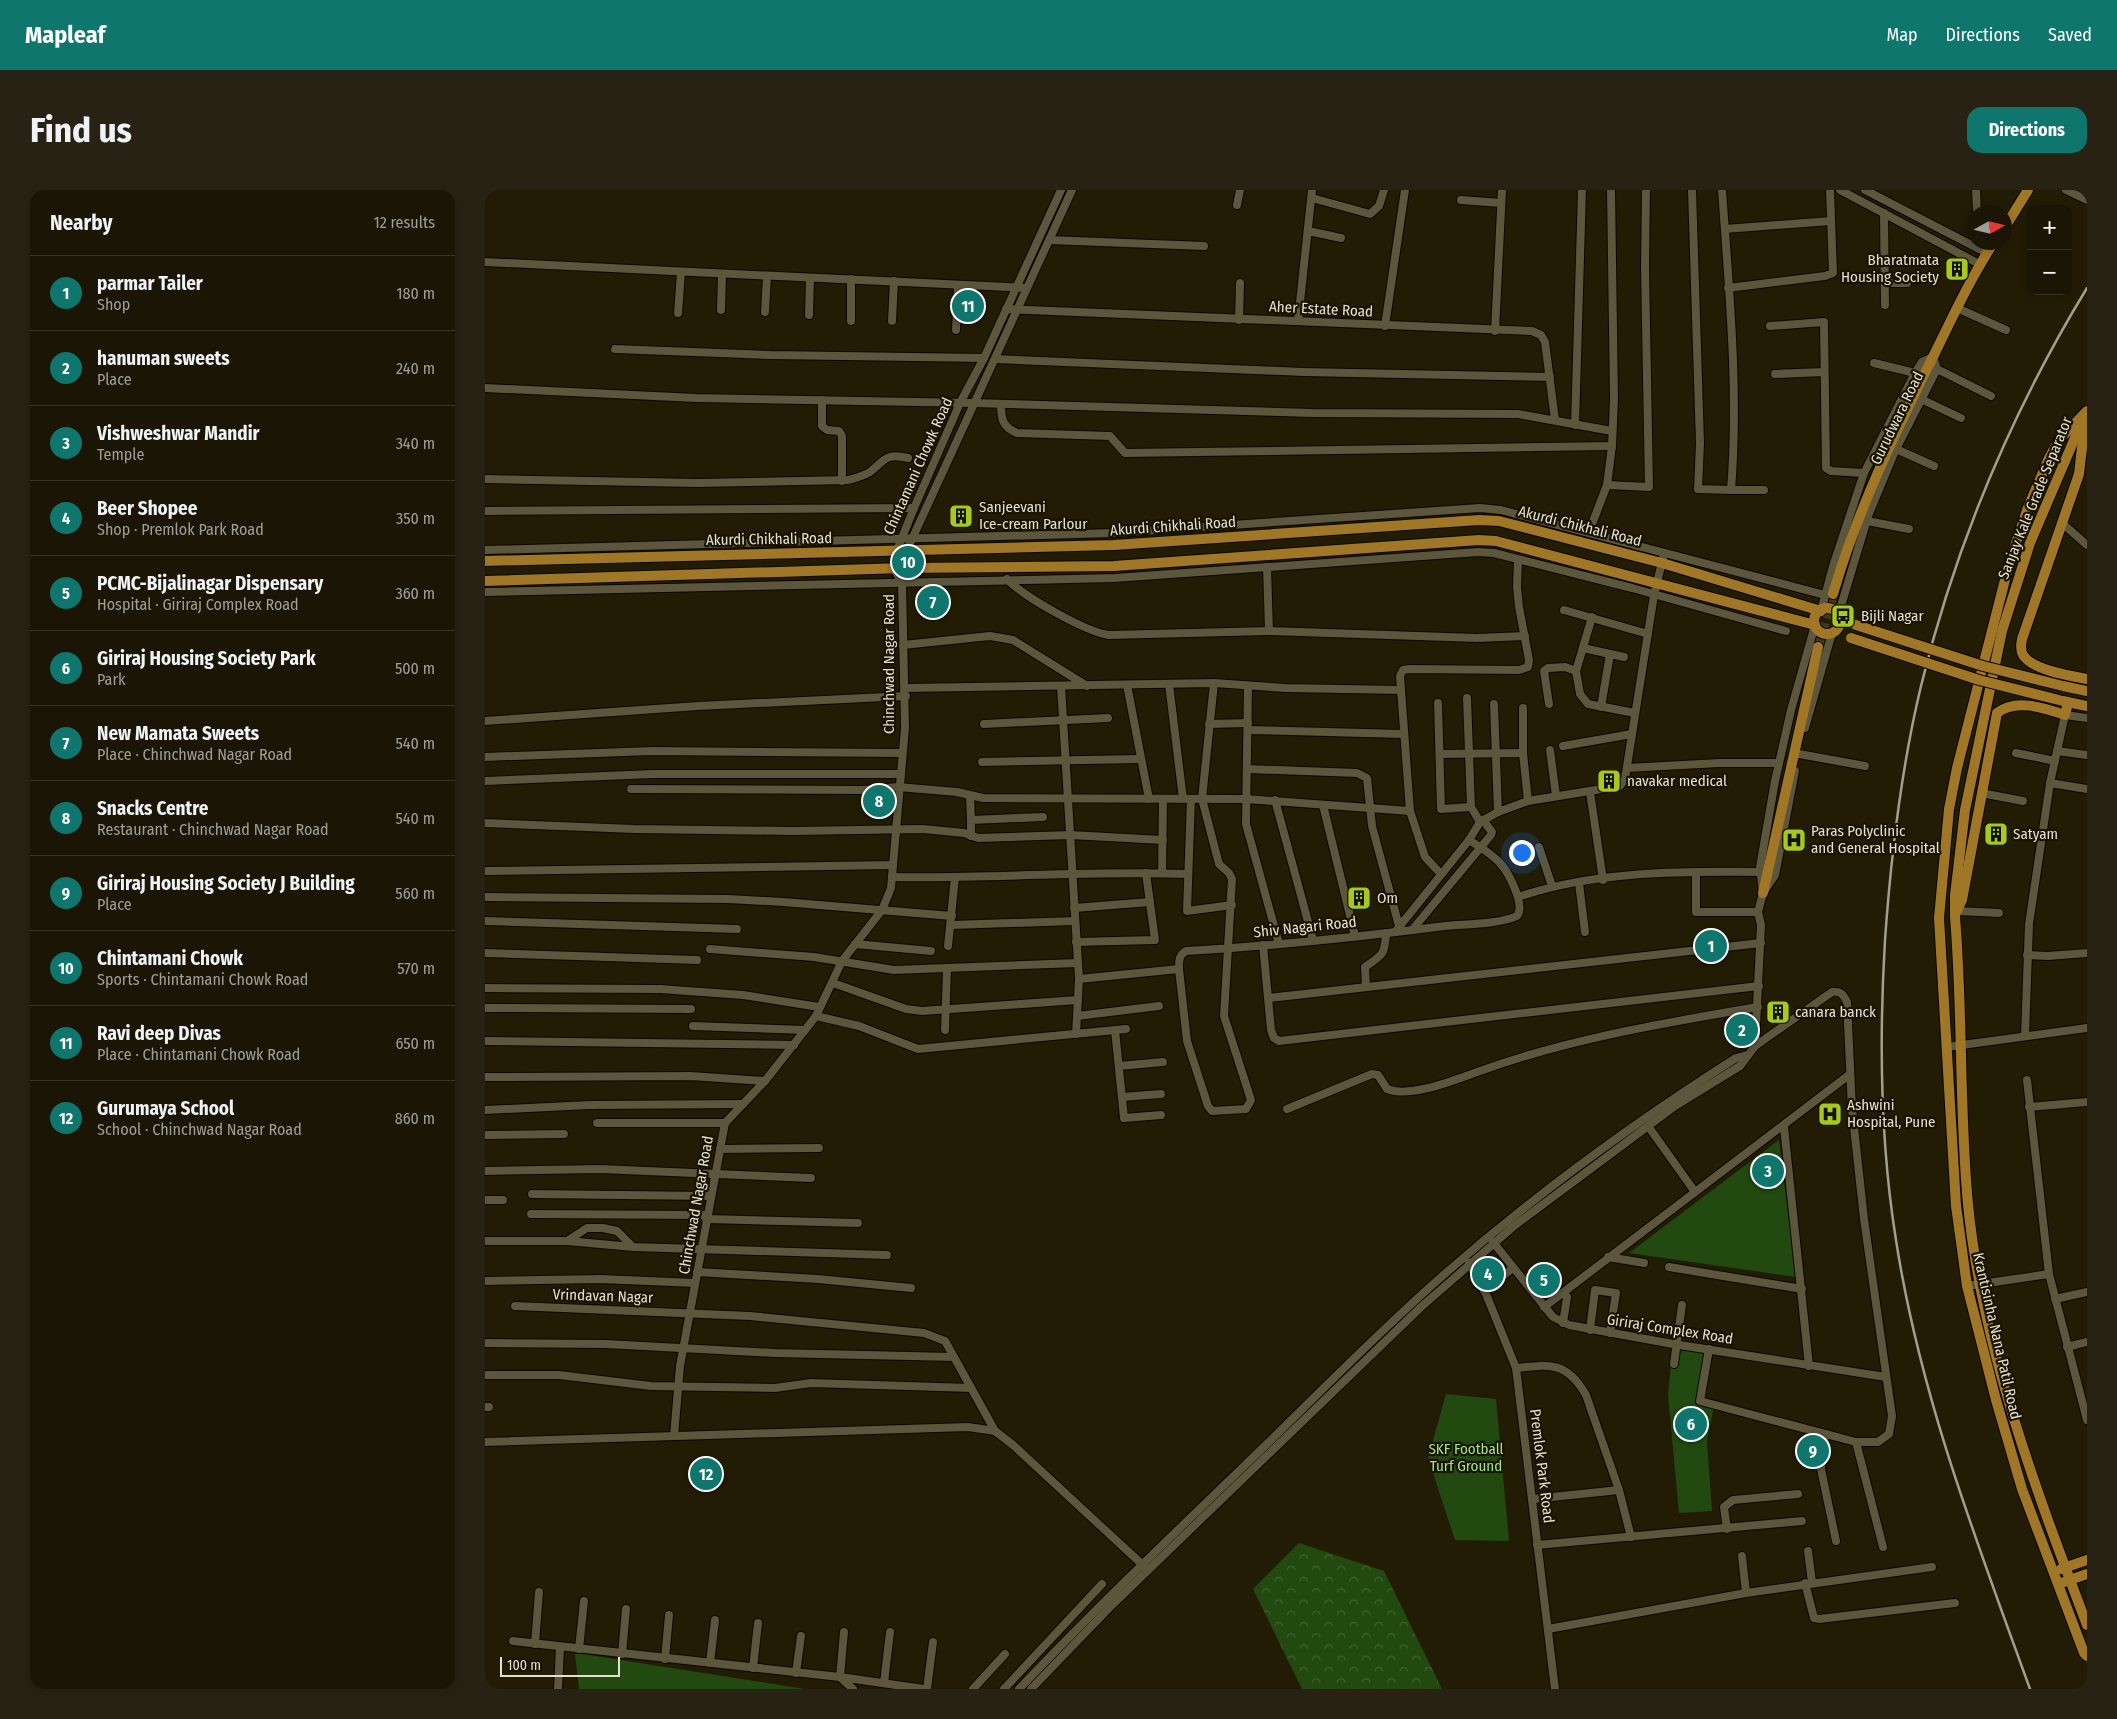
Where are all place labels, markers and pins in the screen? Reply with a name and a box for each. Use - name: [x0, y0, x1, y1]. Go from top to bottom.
- place label: Bharatmata Housing Society: [1841, 251, 1939, 286]
- building icon: Bharatmata Housing Society: [1944, 256, 1970, 282]
- pin: 11: [952, 287, 984, 325]
- place label: Sanjeevani Ice-cream Parlour: [979, 498, 1088, 533]
- building icon: Sanjeevani Ice-cream Parlour: [948, 503, 974, 529]
- pin: 10: [892, 543, 924, 581]
- pin: 7: [917, 583, 949, 621]
- bus stop icon: Bijli Nagar: [1830, 603, 1856, 629]
- place label: Bijli Nagar: [1861, 607, 1924, 625]
- building icon: navakar medical: [1596, 768, 1622, 794]
- place label: navakar medical: [1627, 772, 1727, 790]
- pin: 8: [863, 782, 895, 820]
- building icon: Satyam: [1983, 821, 2009, 847]
- place label: Paras Polyclinic and General Hospital: [1811, 822, 1940, 857]
- place label: Satyam: [2013, 825, 2058, 843]
- hospital icon: Paras Polyclinic and General Hospital: [1781, 827, 1807, 853]
- building icon: Om: [1346, 885, 1372, 911]
- place label: Om: [1377, 889, 1398, 907]
- pin: 1: [1695, 927, 1727, 965]
- building icon: canara banck: [1765, 999, 1791, 1025]
- place label: canara banck: [1795, 1003, 1876, 1021]
- pin: 2: [1726, 1011, 1758, 1049]
- place label: Ashwini Hospital, Pune: [1847, 1096, 1935, 1131]
- hospital icon: Ashwini Hospital, Pune: [1817, 1101, 1843, 1127]
- pin: 3: [1752, 1152, 1784, 1190]
- pin: 4: [1472, 1255, 1504, 1293]
- pin: 5: [1528, 1261, 1560, 1299]
- pin: 6: [1675, 1405, 1707, 1443]
- pin: 9: [1797, 1432, 1829, 1470]
- pin: 12: [690, 1455, 722, 1493]

